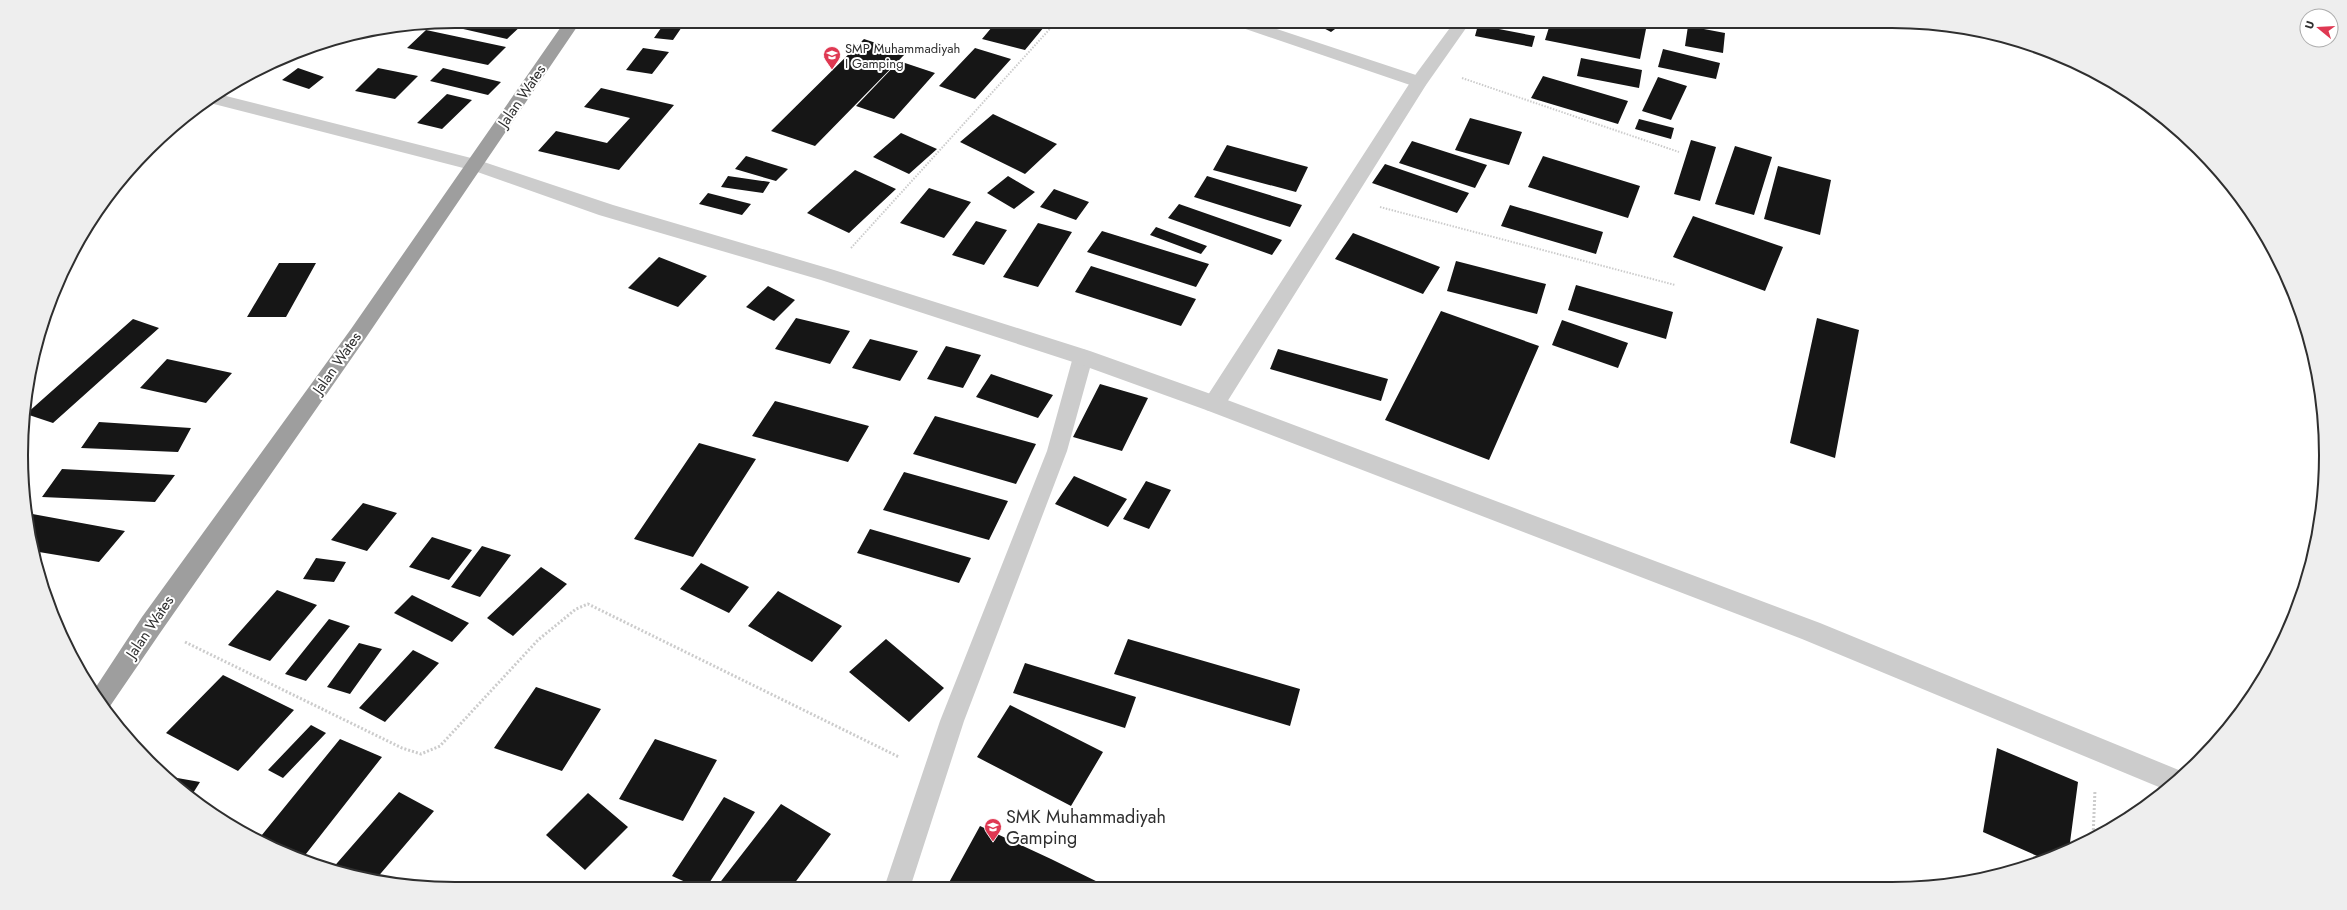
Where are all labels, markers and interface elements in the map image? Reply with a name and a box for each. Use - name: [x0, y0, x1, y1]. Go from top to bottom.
- north arrow: [2299, 8, 2339, 48]
- text: U: [2301, 19, 2318, 31]
- place label: SMP Muhammadiyah I Gamping: [845, 39, 960, 73]
- school or university icon: SMP Muhammadiyah I Gamping: [822, 45, 842, 70]
- street label: Jalan Wates: [492, 60, 551, 134]
- street label: Jalan Wates: [306, 327, 367, 400]
- street label: Jalan Wates: [120, 591, 179, 665]
- place label: SMK Muhammadiyah Gamping: [1006, 804, 1166, 851]
- school or university icon: SMK Muhammadiyah Gamping: [983, 817, 1003, 842]

